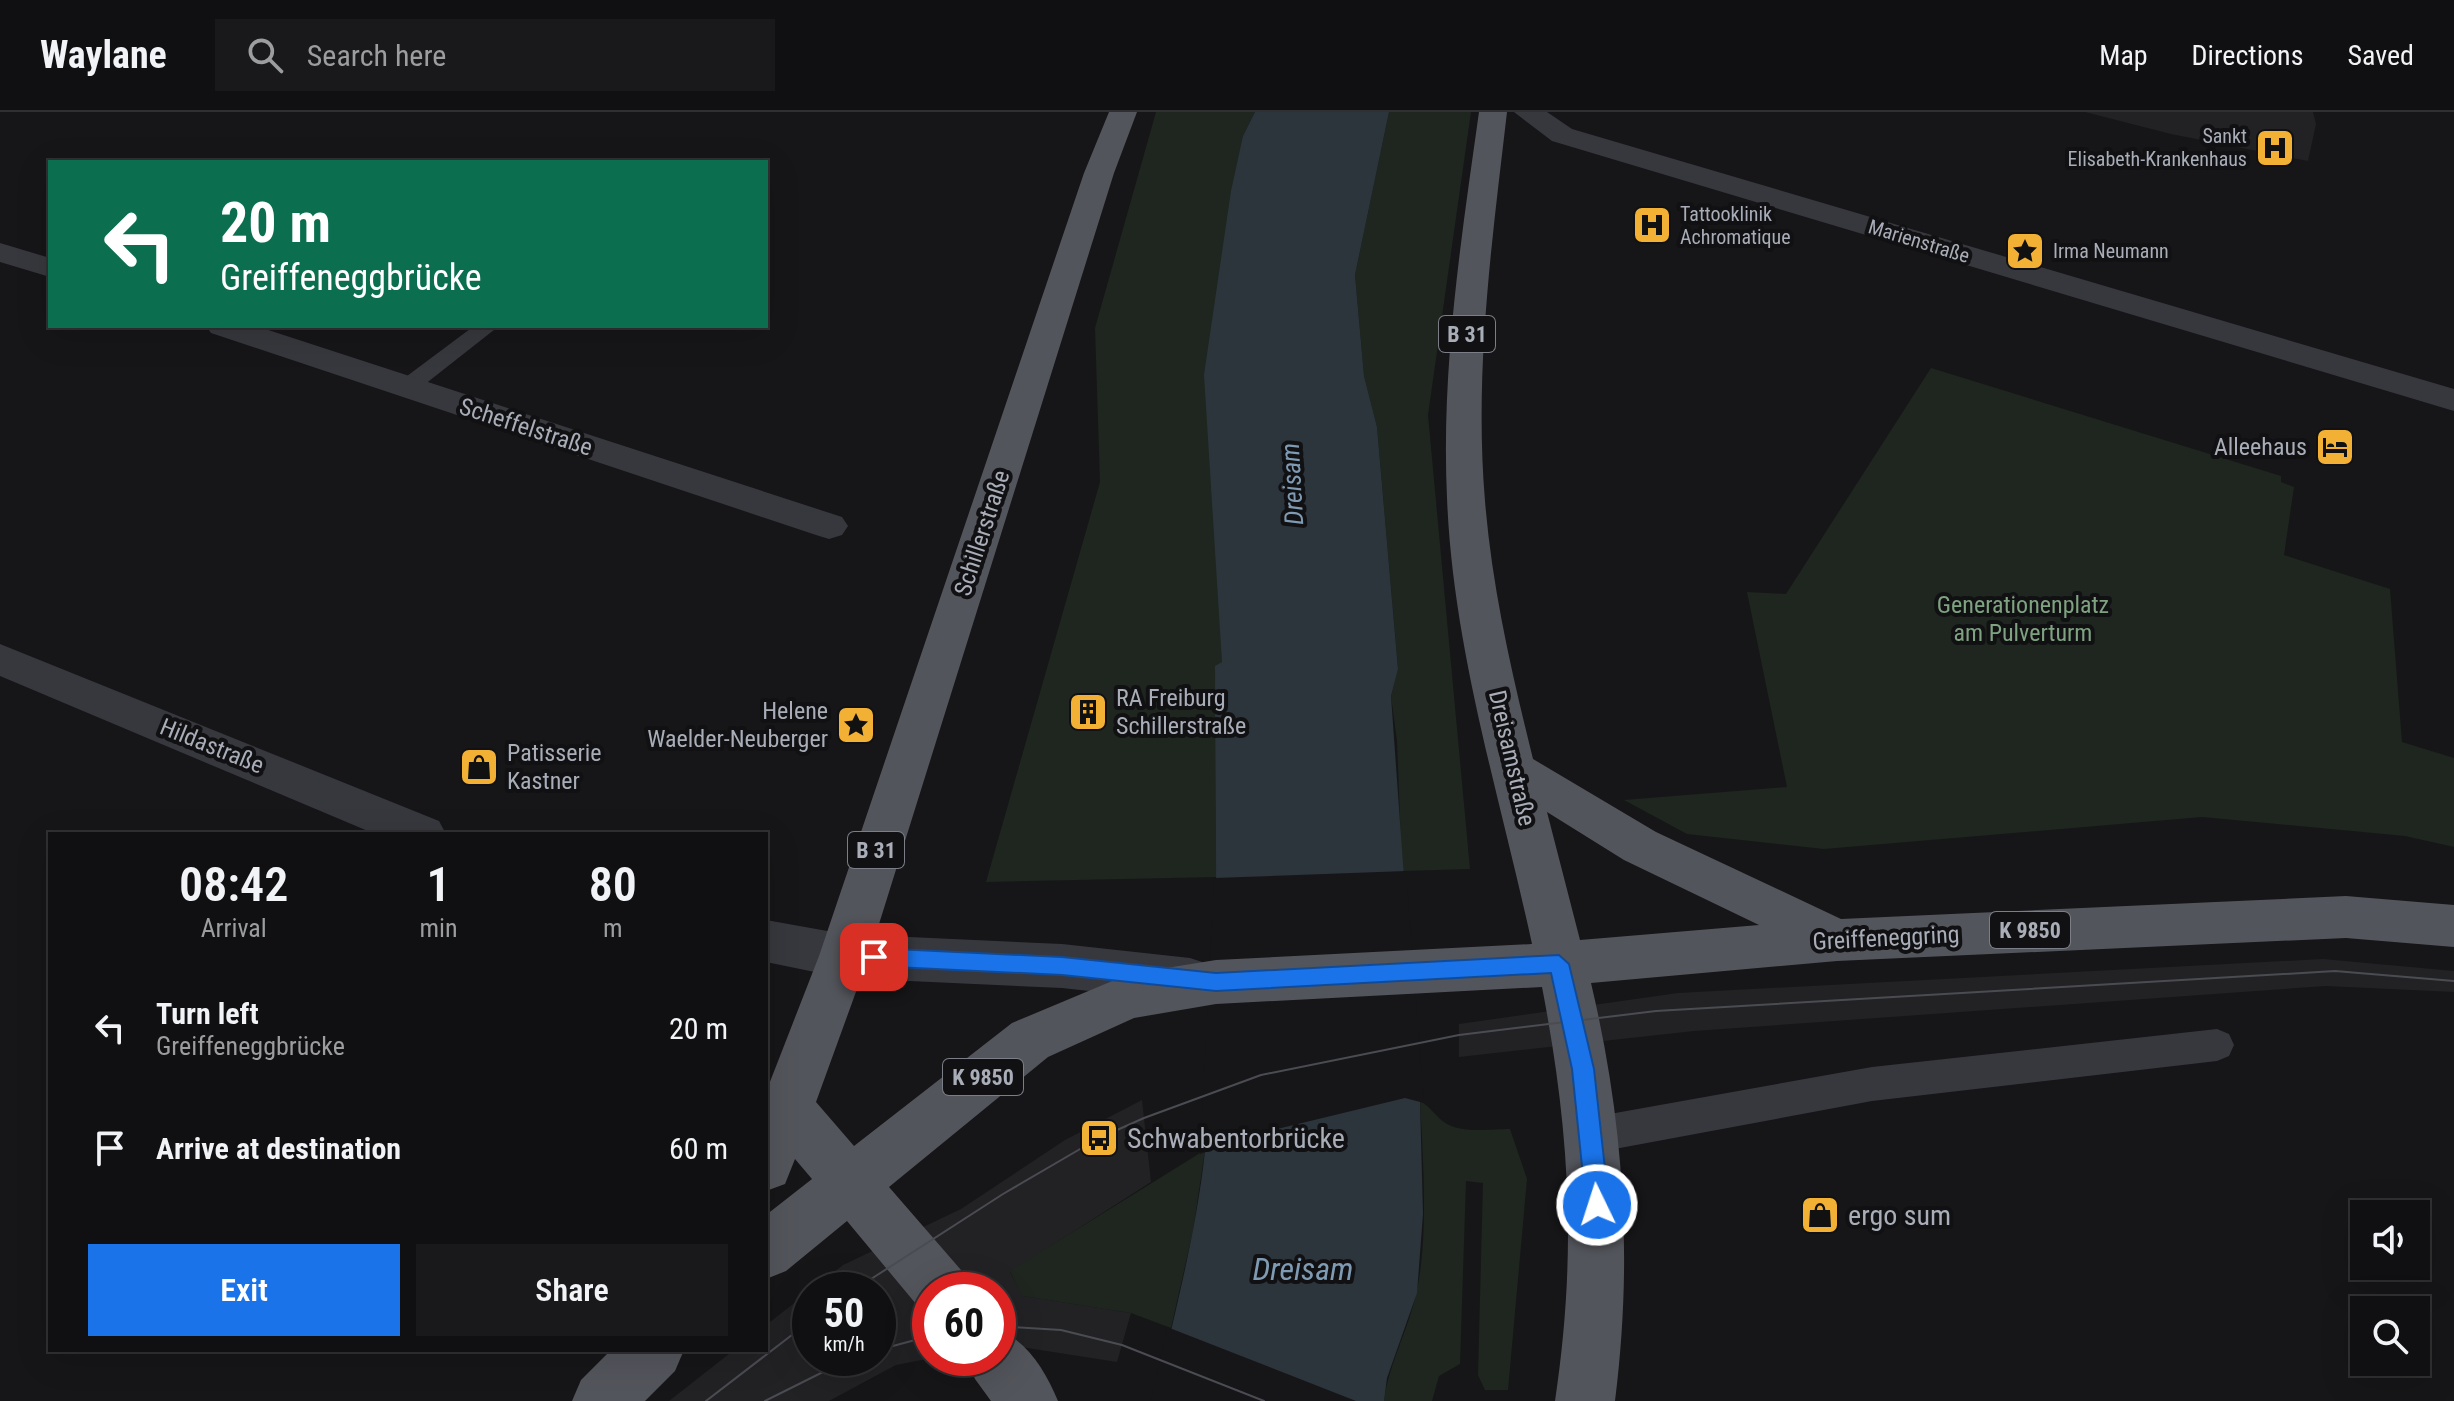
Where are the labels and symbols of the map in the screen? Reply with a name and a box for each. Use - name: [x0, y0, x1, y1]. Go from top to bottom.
- place label: Sankt Elisabeth-Krankenhaus: [2068, 124, 2247, 171]
- hospital icon: Sankt Elisabeth-Krankenhaus: [2254, 127, 2296, 169]
- place label: Tattooklinik Achromatique: [1680, 202, 1791, 249]
- hospital icon: Tattooklinik Achromatique: [1631, 204, 1673, 246]
- street label: Marienstraße: [1865, 214, 1973, 268]
- place icon: Irma Neumann: [2004, 230, 2046, 272]
- place label: Irma Neumann: [2053, 239, 2169, 263]
- road number: B 31: [1439, 316, 1495, 352]
- street label: Scheffelstraße: [456, 392, 596, 462]
- hotel icon: Alleehaus: [2314, 426, 2356, 468]
- place label: Alleehaus: [2214, 433, 2307, 461]
- water label: Dreisam: [1275, 442, 1309, 526]
- street label: Schillerstraße: [949, 467, 1015, 599]
- park label: Generationenplatz am Pulverturm: [1937, 591, 2109, 647]
- place label: RA Freiburg Schillerstraße: [1116, 684, 1246, 740]
- street label: Dreisamstraße: [1483, 688, 1541, 828]
- building icon: RA Freiburg Schillerstraße: [1067, 691, 1109, 733]
- place label: Helene Waelder-Neuberger: [647, 697, 828, 753]
- place icon: Helene Waelder-Neuberger: [835, 704, 877, 746]
- street label: Hildastraße: [156, 713, 268, 779]
- place label: Patisserie Kastner: [507, 739, 602, 795]
- shop icon: Patisserie Kastner: [458, 746, 500, 788]
- road number: B 31: [848, 832, 904, 868]
- road number: K 9850: [1990, 912, 2070, 948]
- street label: Greiffeneggring: [1812, 920, 1960, 956]
- pin: [840, 923, 908, 991]
- road number: K 9850: [943, 1059, 1023, 1095]
- bus stop icon: Schwabentorbrücke: [1078, 1117, 1120, 1159]
- place label: Schwabentorbrücke: [1127, 1122, 1345, 1155]
- position arrow: [1555, 1163, 1639, 1247]
- shop icon: ergo sum: [1799, 1194, 1841, 1236]
- place label: ergo sum: [1848, 1199, 1951, 1232]
- water label: Dreisam: [1253, 1250, 1353, 1288]
- speed limit sign: 60: [912, 1272, 1016, 1376]

